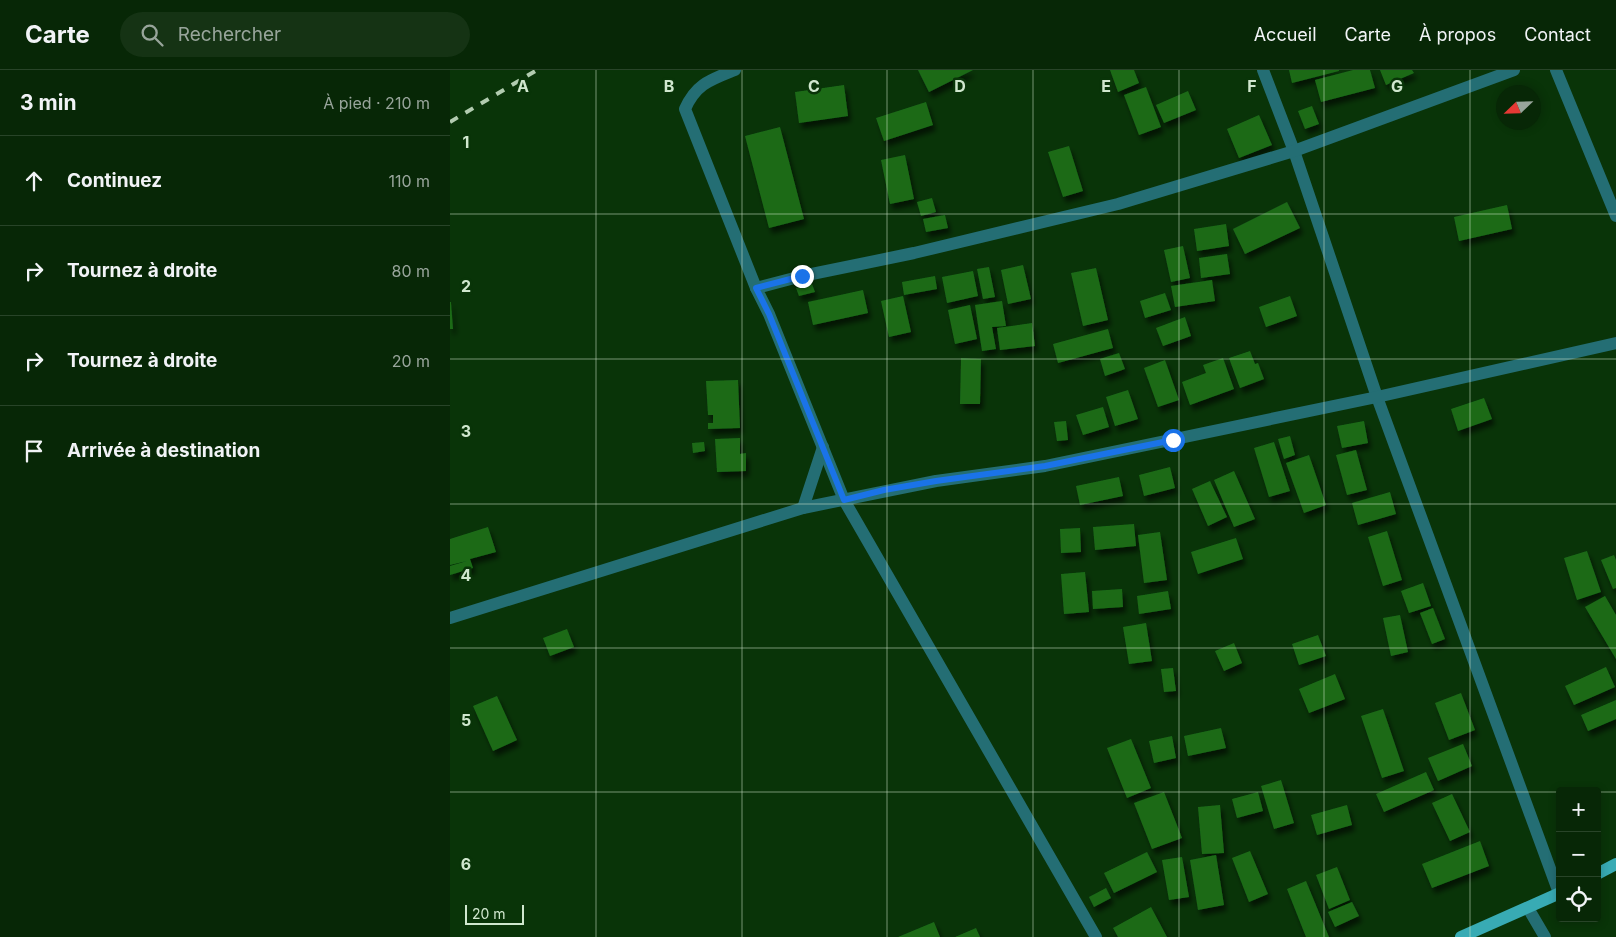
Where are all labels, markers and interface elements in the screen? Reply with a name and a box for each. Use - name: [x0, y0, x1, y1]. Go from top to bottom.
- search box: [120, 12, 470, 57]
- text: Carte: [25, 20, 90, 49]
- icon: search: [138, 21, 166, 49]
- text: Rechercher: [178, 23, 281, 46]
- text: Accueil: [1254, 24, 1317, 45]
- text: Carte: [1345, 24, 1391, 45]
- text: À propos: [1419, 24, 1496, 45]
- text: Contact: [1524, 24, 1591, 45]
- text: A: [517, 76, 529, 96]
- text: B: [664, 76, 674, 96]
- text: C: [808, 76, 820, 96]
- text: D: [954, 76, 966, 96]
- text: E: [1101, 76, 1111, 96]
- text: F: [1247, 76, 1257, 96]
- text: G: [1391, 76, 1403, 96]
- north arrow: [1496, 85, 1541, 130]
- text: 3 min: [20, 90, 76, 115]
- text: À pied · 210 m: [323, 93, 430, 113]
- text: 1: [463, 132, 469, 152]
- icon: ahead: [20, 167, 48, 195]
- text: Continuez: [67, 169, 162, 192]
- text: 110 m: [388, 171, 430, 191]
- icon: right: [20, 257, 48, 285]
- text: Tournez à droite: [67, 259, 217, 282]
- text: 80 m: [391, 261, 430, 281]
- route end: [791, 265, 814, 288]
- text: 2: [461, 276, 471, 296]
- icon: right: [20, 347, 48, 375]
- text: Tournez à droite: [67, 349, 217, 372]
- text: 20 m: [392, 351, 430, 371]
- text: 3: [461, 421, 471, 441]
- route start: [1162, 429, 1185, 452]
- icon: arrive: [20, 437, 48, 465]
- text: Arrivée à destination: [67, 439, 260, 462]
- text: 4: [461, 565, 472, 585]
- text: 5: [461, 710, 471, 730]
- map controls: [1556, 787, 1601, 922]
- button: +: [1556, 787, 1601, 832]
- button: −: [1556, 832, 1601, 877]
- text: 6: [461, 854, 471, 874]
- button: locate: [1556, 877, 1601, 922]
- scale bar: [465, 902, 524, 925]
- text: 20 m: [472, 905, 506, 922]

